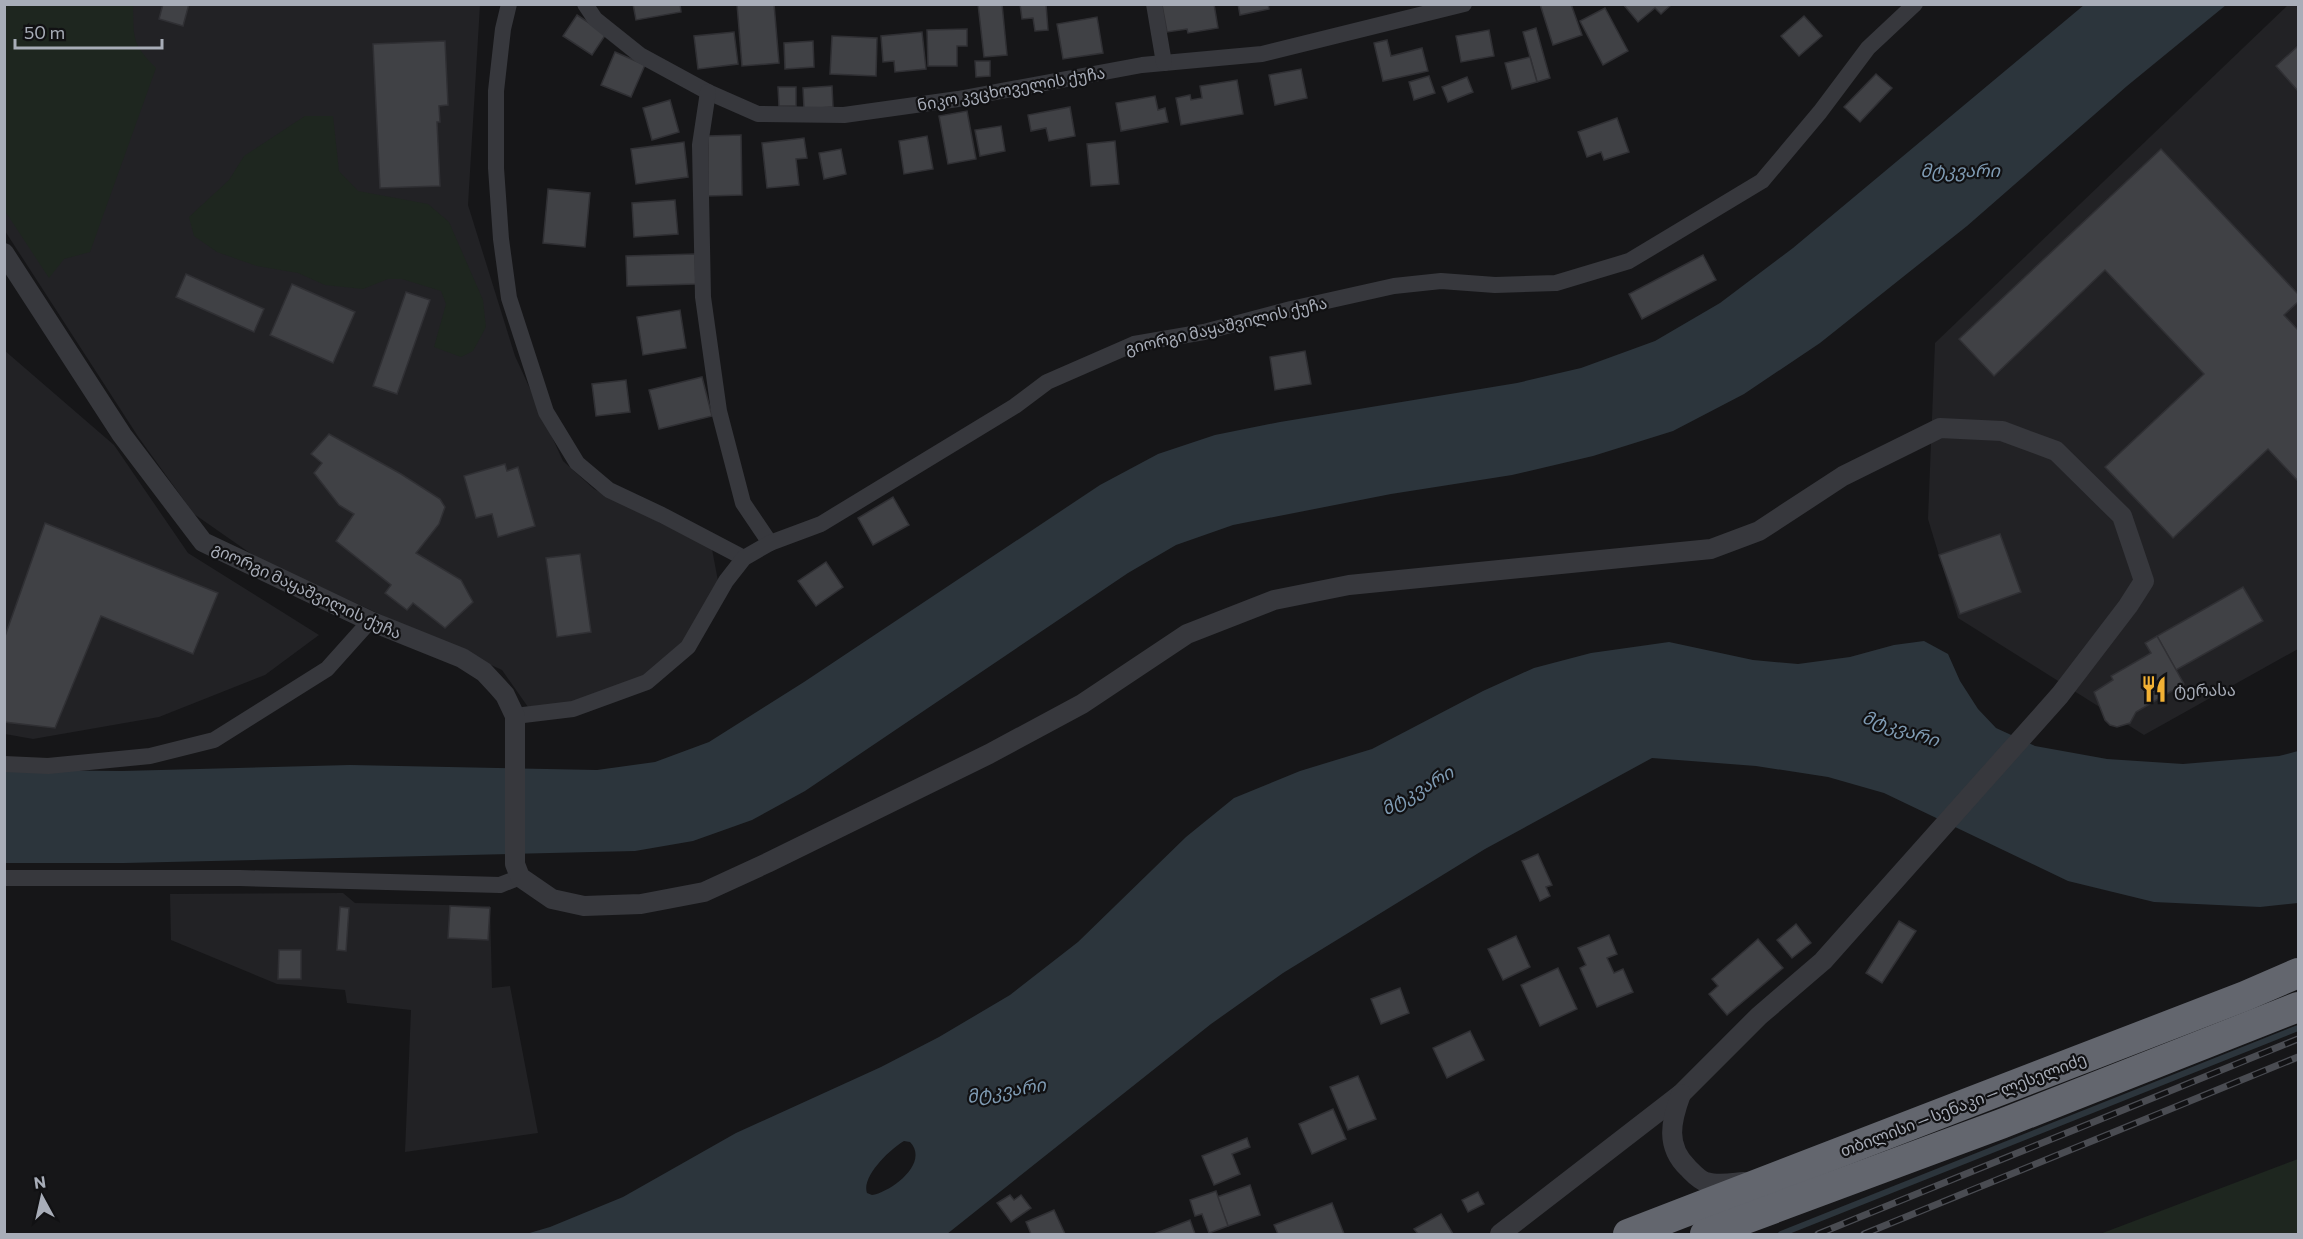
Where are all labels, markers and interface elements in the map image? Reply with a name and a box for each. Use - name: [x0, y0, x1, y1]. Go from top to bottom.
- scale bar: [15, 12, 162, 50]
- text: 50 m: [24, 21, 65, 43]
- street label: ნიკო კვცხოველის ქუჩა: [916, 62, 1107, 116]
- water label: მტკვარი: [1920, 159, 2000, 182]
- street label: გიორგი მაყაშვილის ქუჩა: [1123, 293, 1329, 359]
- street label: გიორგი მაყაშვილის ქუჩა: [209, 538, 405, 644]
- restaurant icon: ტერასა: [2139, 674, 2169, 704]
- place label: ტერასა: [2174, 680, 2236, 700]
- water label: მტკვარი: [1859, 705, 1943, 752]
- water label: მტკვარი: [1377, 760, 1458, 820]
- street label: თბილისი — სენაკი — ლესელიძე: [1837, 1048, 2089, 1162]
- water label: მტკვარი: [965, 1073, 1048, 1108]
- north arrow: [12, 1167, 72, 1227]
- text: N: [33, 1171, 47, 1192]

